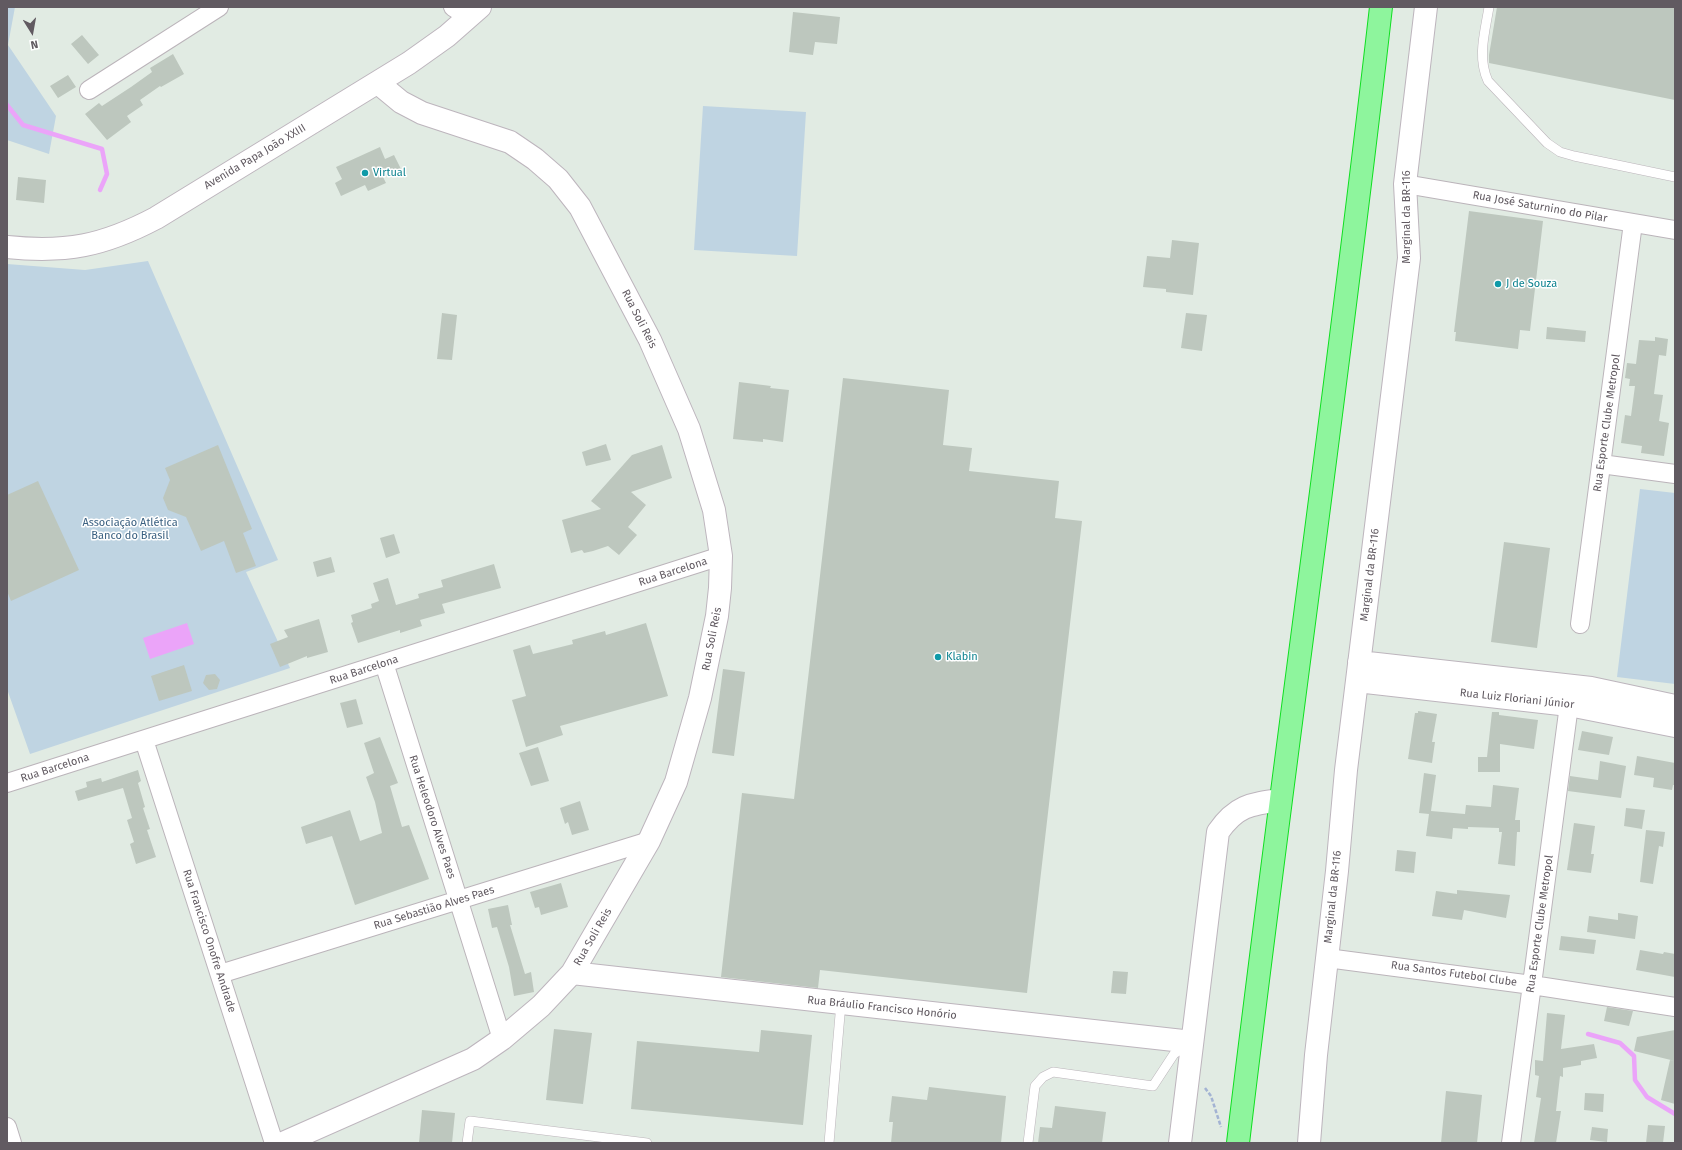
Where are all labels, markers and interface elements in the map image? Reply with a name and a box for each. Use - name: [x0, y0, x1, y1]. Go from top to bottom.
- north arrow: [12, 12, 52, 52]
- text: N: [30, 37, 39, 51]
- street label: Avenida Papa João XXIII: [202, 121, 308, 193]
- place label: Virtual: [373, 166, 406, 180]
- marker: Virtual: [360, 168, 370, 178]
- street label: Marginal da BR-116: [1400, 170, 1414, 264]
- street label: Rua José Saturnino do Pilar: [1472, 189, 1608, 225]
- place label: J de Souza: [1506, 277, 1557, 291]
- marker: J de Souza: [1493, 279, 1503, 289]
- street label: Rua Soli Reis: [619, 287, 659, 351]
- street label: Rua Esporte Clube Metropol: [1591, 353, 1623, 493]
- park label: Associação Atlética Banco do Brasil: [82, 516, 178, 542]
- street label: Marginal da BR-116: [1358, 528, 1382, 622]
- street label: Rua Barcelona: [637, 555, 709, 589]
- street label: Rua Soli Reis: [699, 606, 725, 672]
- place label: Klabin: [946, 650, 978, 664]
- marker: Klabin: [933, 652, 943, 662]
- street label: Rua Barcelona: [328, 653, 400, 687]
- street label: Rua Luiz Floriani Júnior: [1459, 686, 1575, 712]
- street label: Rua Barcelona: [19, 751, 91, 785]
- street label: Rua Heleodoro Alves Paes: [406, 754, 458, 880]
- street label: Marginal da BR-116: [1322, 850, 1344, 944]
- street label: Rua Esporte Clube Metropol: [1524, 854, 1556, 994]
- street label: Rua Francisco Onofre Andrade: [180, 868, 238, 1014]
- street label: Rua Sebastião Alves Paes: [372, 883, 496, 933]
- street label: Rua Soli Reis: [571, 906, 615, 968]
- street label: Rua Santos Futebol Clube: [1390, 959, 1518, 989]
- street label: Rua Bráulio Francisco Honório: [807, 994, 957, 1022]

